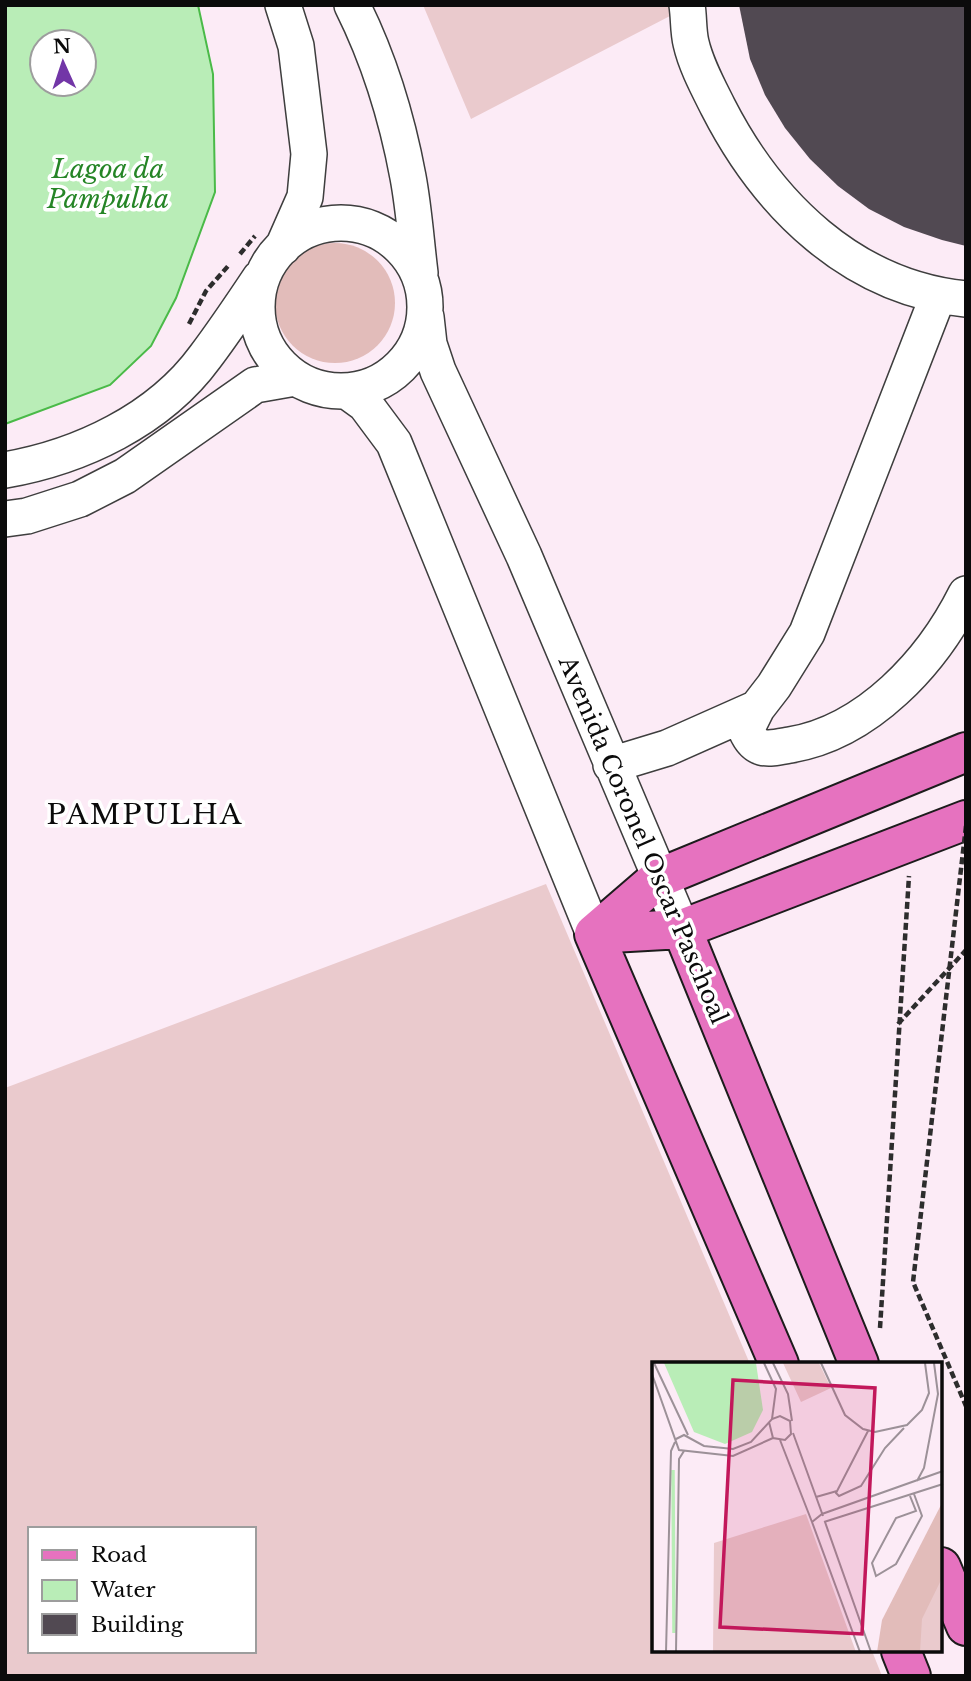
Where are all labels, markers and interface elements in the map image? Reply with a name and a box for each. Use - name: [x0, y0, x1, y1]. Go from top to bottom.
- north arrow: [28, 28, 98, 98]
- text: N: [53, 35, 72, 58]
- water label: Lagoa da Pampulha: [46, 153, 169, 215]
- street label: Avenida Coronel Oscar Paschoal: [552, 651, 734, 1028]
- district label: PAMPULHA: [47, 797, 243, 832]
- inset map: [652, 1362, 943, 1653]
- legend: [28, 1527, 256, 1653]
- text: Road: [91, 1542, 147, 1568]
- text: Water: [90, 1577, 155, 1603]
- text: Building: [91, 1612, 184, 1638]

